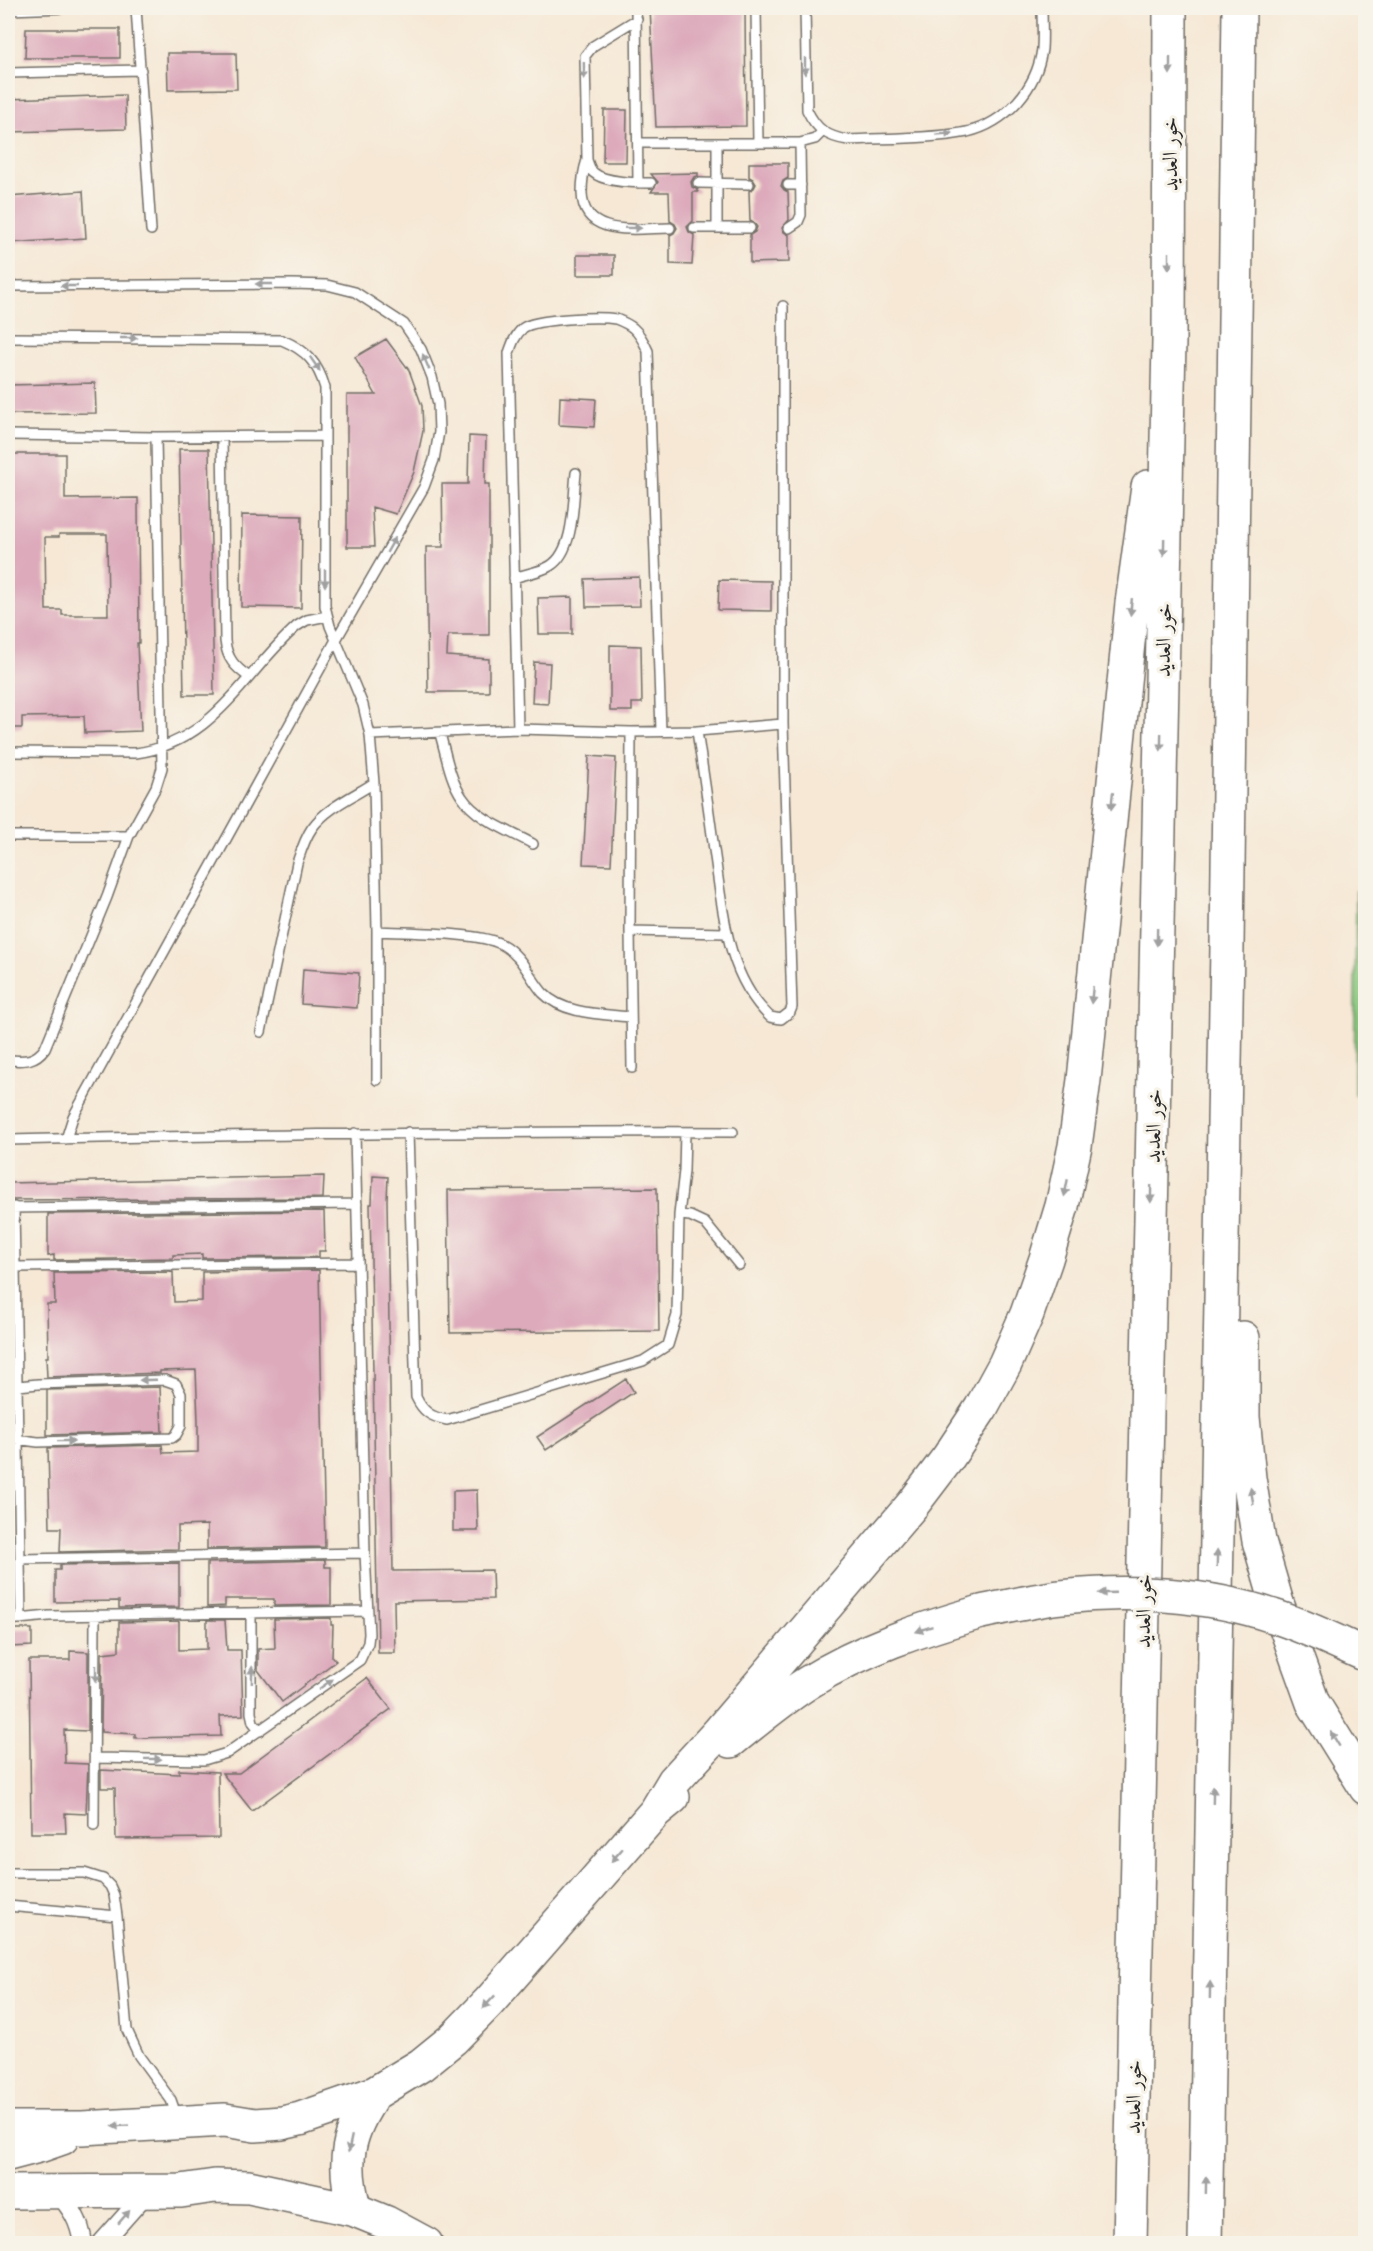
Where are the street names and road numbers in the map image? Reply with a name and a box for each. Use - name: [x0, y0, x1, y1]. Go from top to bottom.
- street label: خور العديد: [1157, 117, 1183, 191]
- street label: خور العديد: [1150, 603, 1177, 677]
- street label: خور العديد: [1140, 1089, 1167, 1163]
- street label: خور العديد: [1130, 1574, 1157, 1648]
- street label: خور العديد: [1120, 2060, 1147, 2134]

